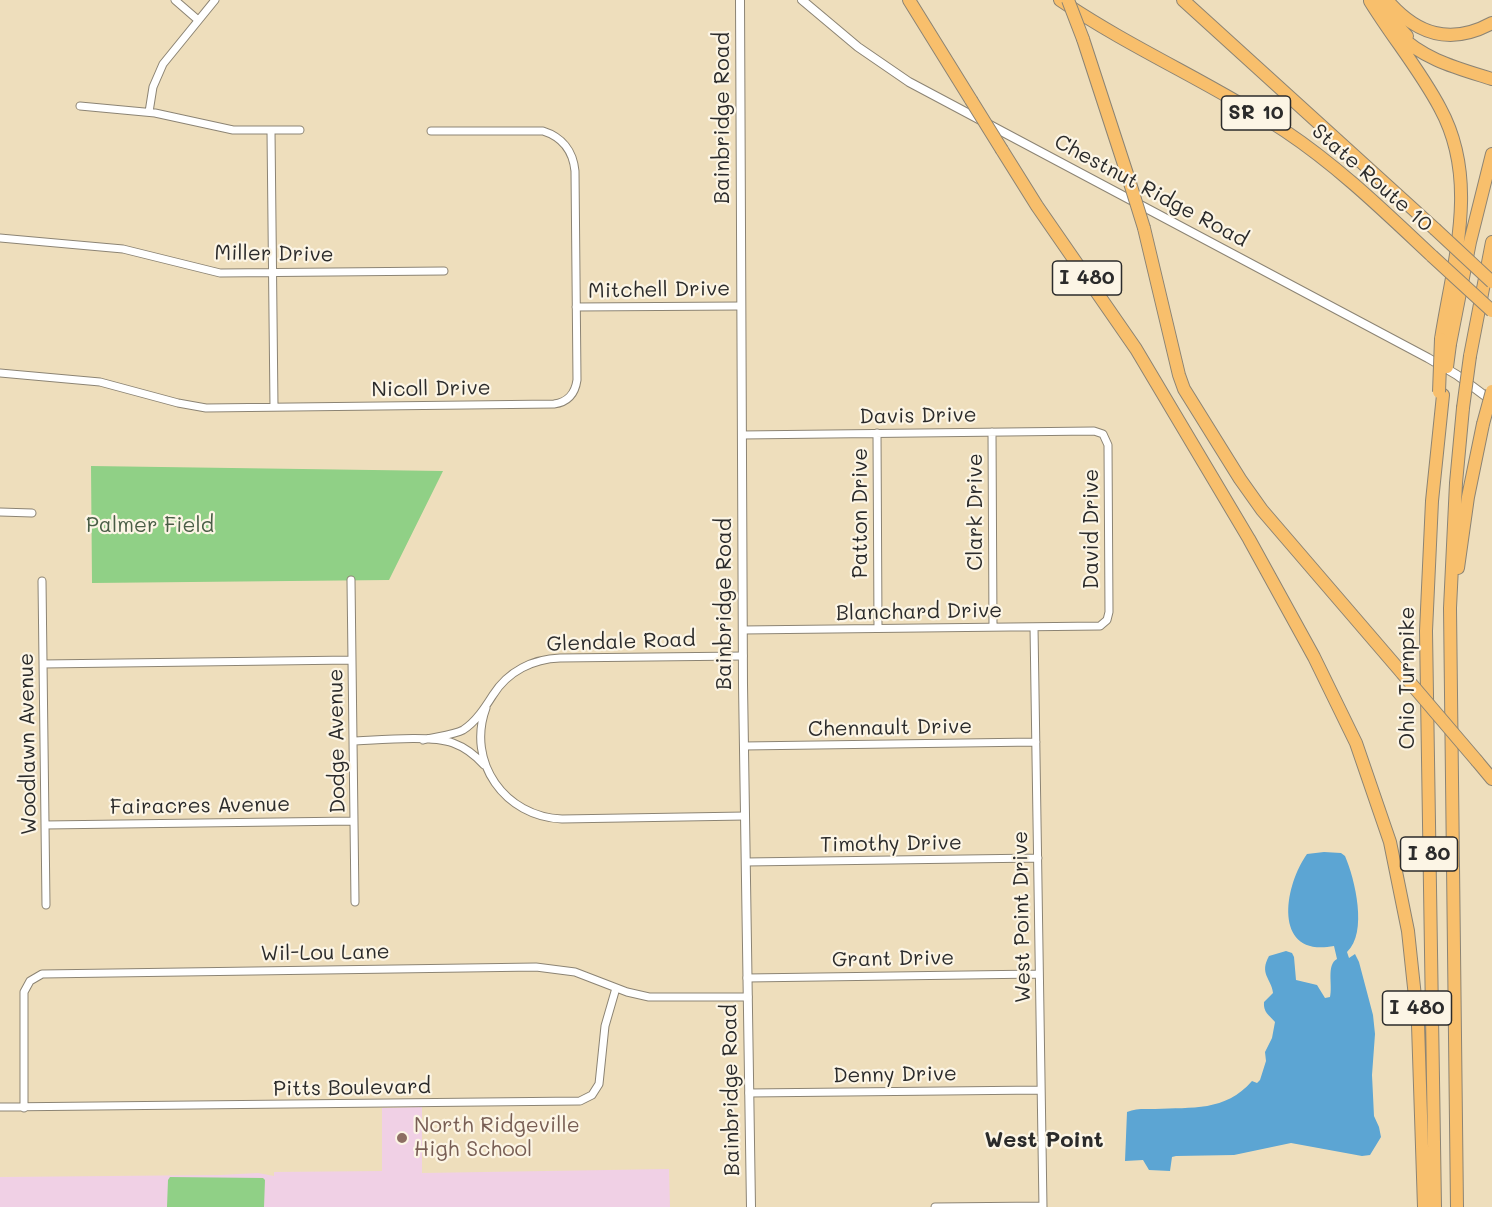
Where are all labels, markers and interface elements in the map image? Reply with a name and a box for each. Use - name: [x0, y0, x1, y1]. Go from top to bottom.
- street label: Bainbridge Road: [710, 32, 736, 204]
- road number: SR 10: [1222, 96, 1290, 130]
- street label: State Route 10: [1306, 119, 1438, 237]
- street label: Chestnut Ridge Road: [1050, 129, 1252, 253]
- street label: Miller Drive: [214, 240, 334, 268]
- road number: I 480: [1052, 261, 1122, 295]
- street label: Mitchell Drive: [588, 276, 730, 304]
- street label: Nicoll Drive: [371, 375, 491, 403]
- street label: Davis Drive: [859, 402, 977, 430]
- street label: Patton Drive: [848, 448, 874, 578]
- street label: Clark Drive: [963, 453, 989, 571]
- street label: David Drive: [1079, 469, 1105, 589]
- park label: Palmer Field: [86, 513, 214, 539]
- street label: Bainbridge Road: [712, 518, 738, 690]
- street label: Blanchard Drive: [836, 598, 1002, 626]
- street label: Ohio Turnpike: [1395, 607, 1421, 749]
- street label: Glendale Road: [546, 627, 696, 657]
- street label: Woodlawn Avenue: [14, 653, 42, 835]
- street label: Dodge Avenue: [323, 668, 351, 814]
- street label: Chennault Drive: [808, 714, 972, 742]
- street label: Fairacres Avenue: [110, 792, 290, 820]
- street label: Timothy Drive: [820, 830, 962, 858]
- street label: West Point Drive: [1008, 831, 1036, 1003]
- road number: I 80: [1400, 837, 1458, 871]
- street label: Wil-Lou Lane: [260, 939, 390, 967]
- street label: Grant Drive: [832, 945, 954, 973]
- road number: I 480: [1382, 991, 1452, 1025]
- street label: Bainbridge Road: [717, 1004, 745, 1176]
- street label: Denny Drive: [833, 1061, 957, 1089]
- street label: Pitts Boulevard: [273, 1074, 431, 1102]
- place label: North Ridgeville High School: [414, 1113, 580, 1163]
- district label: West Point: [985, 1127, 1103, 1153]
- marker: North Ridgeville High School: [395, 1131, 409, 1145]

